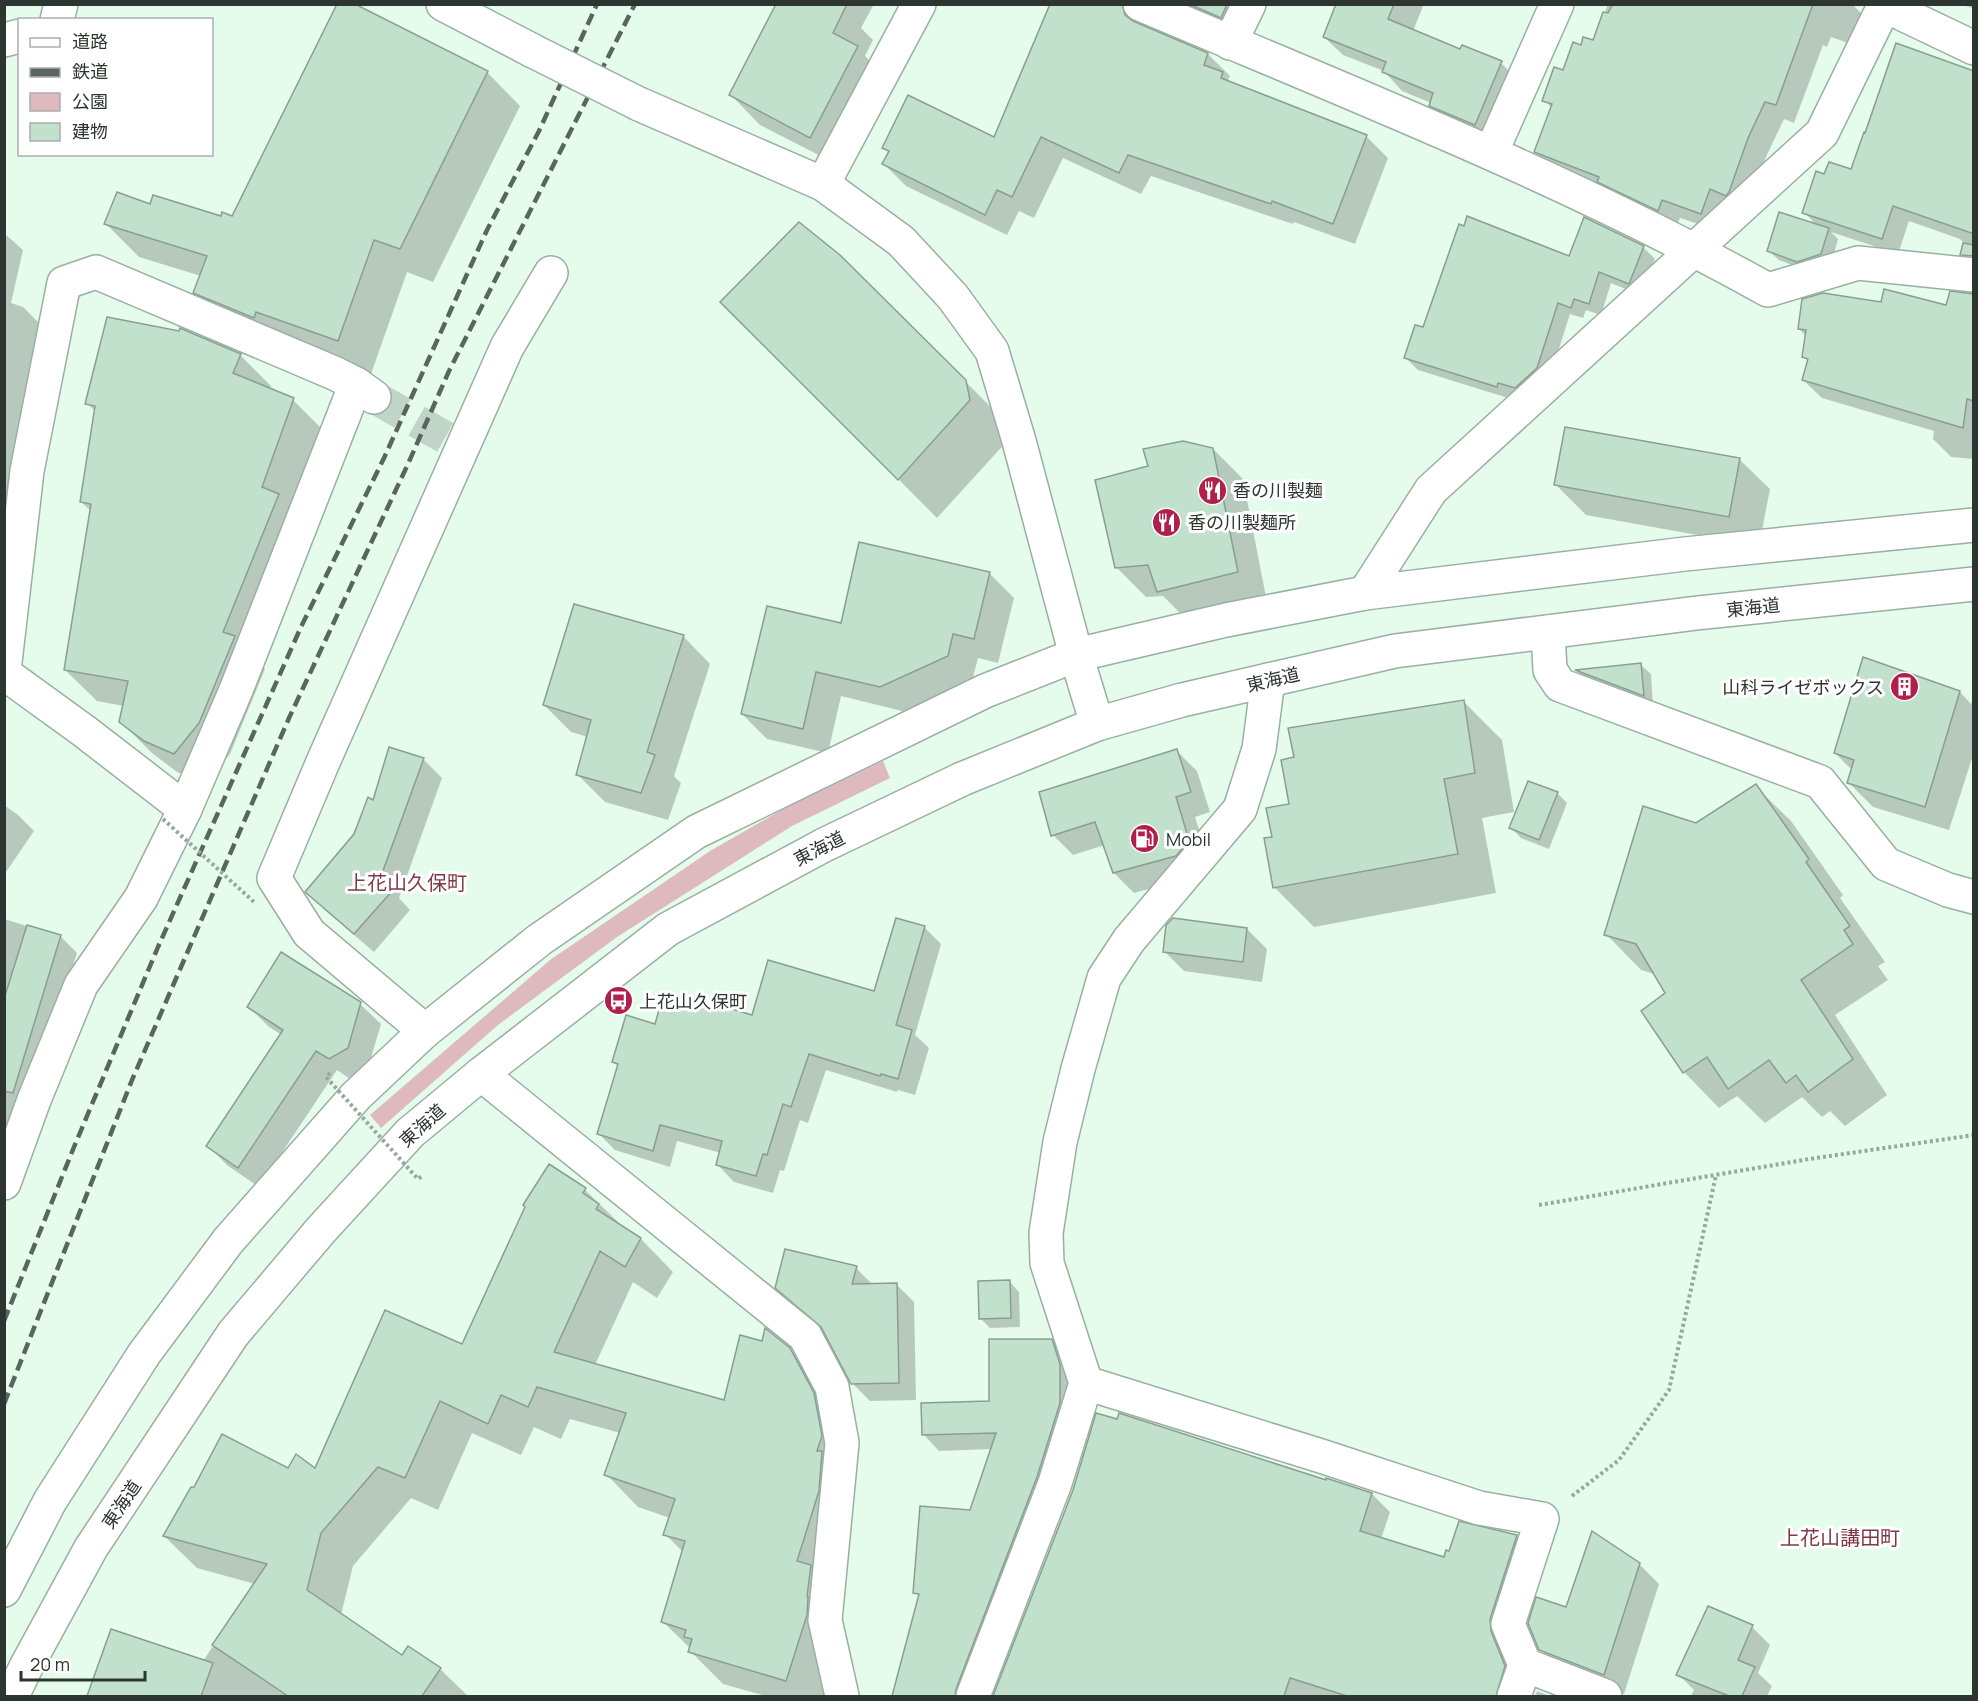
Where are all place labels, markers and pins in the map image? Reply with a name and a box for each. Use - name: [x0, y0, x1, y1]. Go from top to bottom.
- restaurant icon: 香の川製麺: [1196, 474, 1228, 506]
- place label: 香の川製麺: [1233, 478, 1323, 502]
- restaurant icon: 香の川製麺所: [1151, 506, 1183, 538]
- place label: 香の川製麺所: [1188, 510, 1296, 534]
- building icon: 山科ライゼボックス: [1889, 671, 1921, 703]
- place label: 山科ライゼボックス: [1723, 675, 1884, 699]
- fuel station icon: Mobil: [1129, 823, 1161, 855]
- place label: Mobil: [1166, 827, 1211, 851]
- bus stop icon: 上花山久保町: [602, 985, 634, 1017]
- place label: 上花山久保町: [639, 989, 747, 1013]

